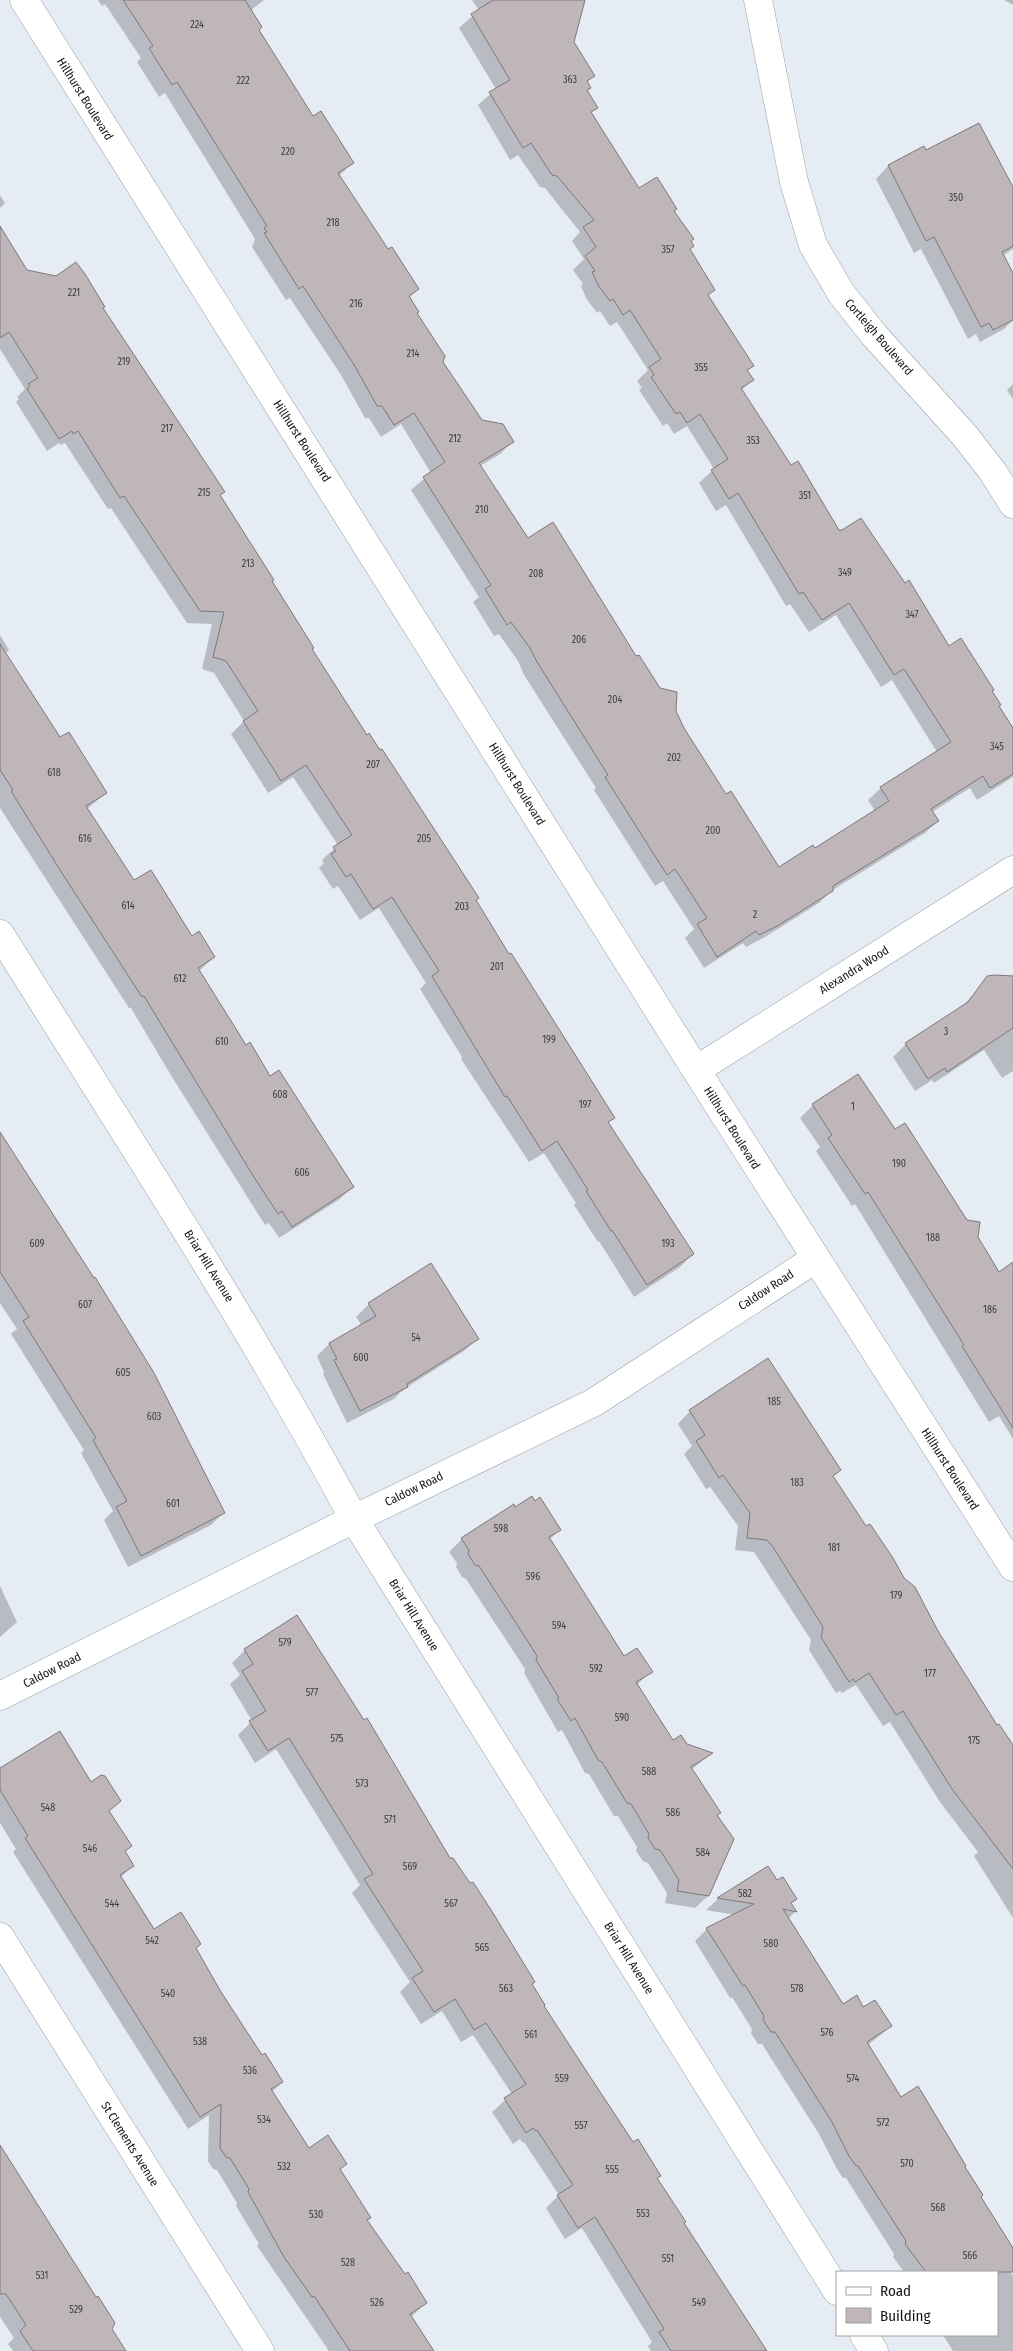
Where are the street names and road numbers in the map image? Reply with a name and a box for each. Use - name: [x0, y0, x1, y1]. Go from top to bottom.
- street label: Hillhurst Boulevard: [54, 55, 116, 143]
- street label: Cortleigh Boulevard: [842, 296, 916, 378]
- street label: Hillhurst Boulevard: [270, 398, 334, 484]
- street label: Hillhurst Boulevard: [486, 740, 548, 828]
- street label: Alexandra Wood: [817, 943, 891, 997]
- street label: Hillhurst Boulevard: [701, 1084, 763, 1172]
- street label: Briar Hill Avenue: [181, 1227, 237, 1305]
- street label: Caldow Road: [736, 1267, 796, 1313]
- street label: Hillhurst Boulevard: [918, 1426, 982, 1512]
- street label: Caldow Road: [383, 1469, 445, 1509]
- street label: Briar Hill Avenue: [386, 1576, 442, 1654]
- street label: Caldow Road: [21, 1649, 83, 1691]
- street label: Briar Hill Avenue: [601, 1919, 657, 1997]
- street label: St Clements Avenue: [98, 2099, 162, 2189]

